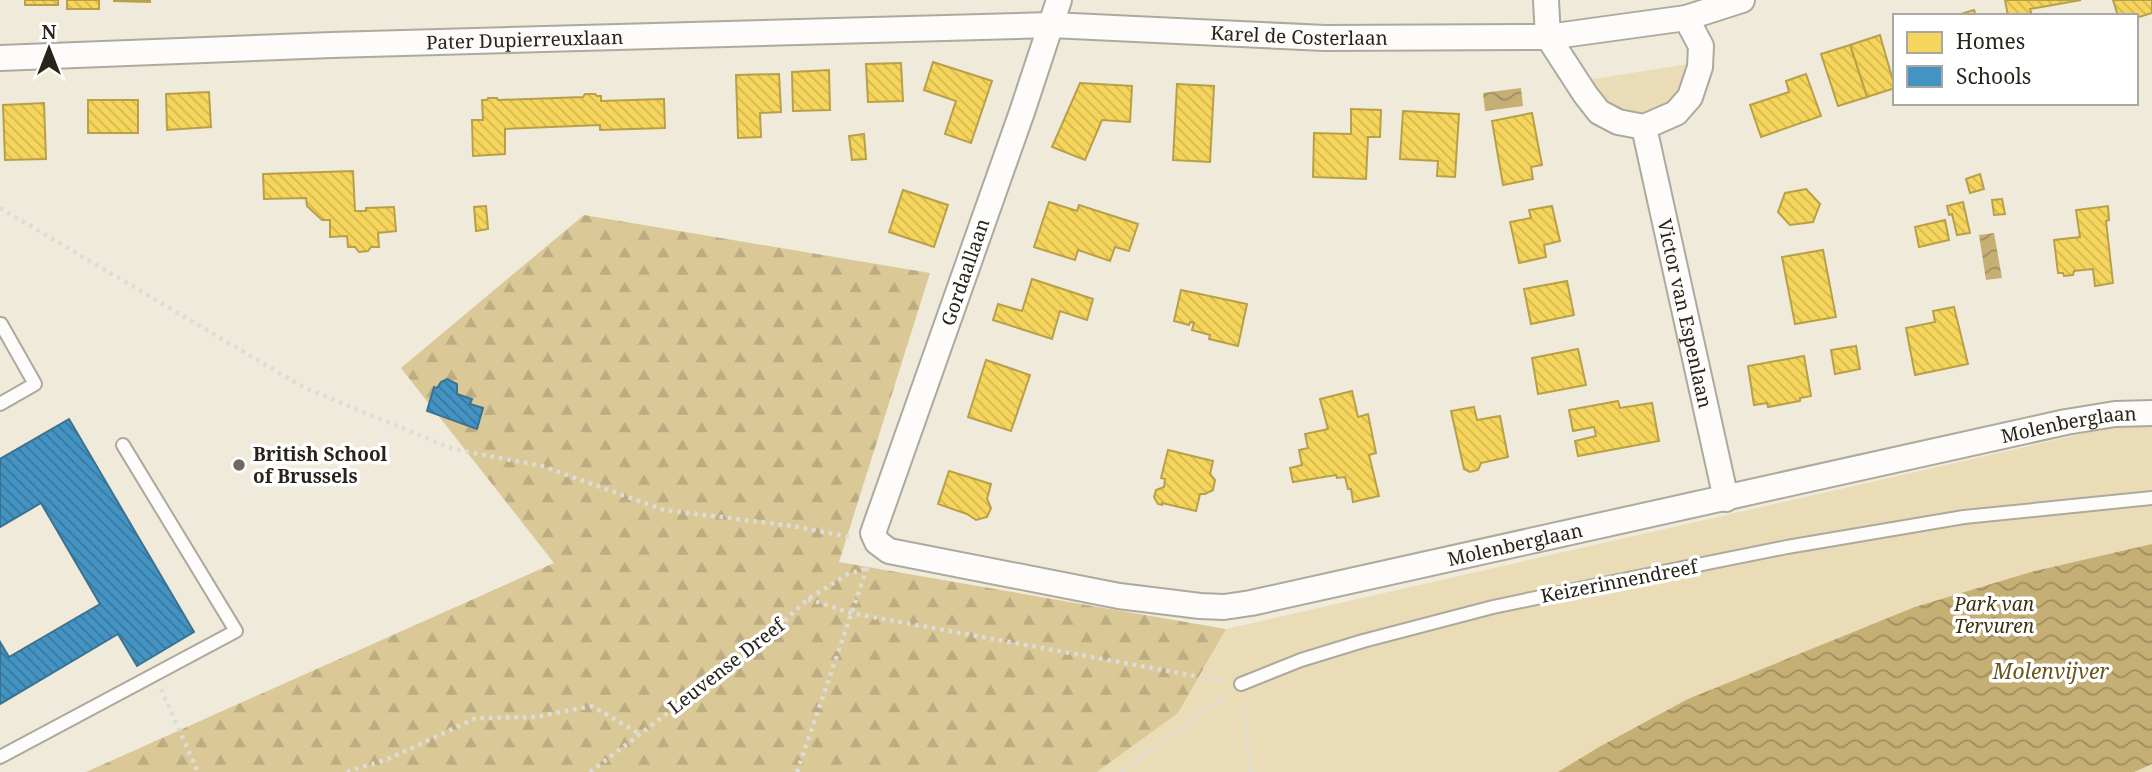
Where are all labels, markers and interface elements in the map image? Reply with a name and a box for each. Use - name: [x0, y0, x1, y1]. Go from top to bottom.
- north arrow: [14, 14, 84, 84]
- legend: [1893, 14, 2138, 105]
- text: N: [42, 19, 57, 45]
- street label: Karel de Costerlaan: [1210, 20, 1388, 51]
- street label: Pater Dupierreuxlaan: [426, 24, 624, 55]
- text: Homes: [1956, 27, 2025, 55]
- text: Schools: [1956, 62, 2031, 90]
- street label: Gordaallaan: [934, 215, 996, 329]
- street label: Victor van Espenlaan: [1652, 217, 1719, 411]
- street label: Molenberglaan: [1998, 400, 2137, 449]
- place label: British School of Brussels: [253, 441, 388, 489]
- marker: British School of Brussels: [231, 457, 247, 473]
- street label: Molenberglaan: [1445, 517, 1585, 572]
- street label: Keizerinnendreef: [1538, 553, 1701, 609]
- park label: Park van Tervuren: [1953, 591, 2035, 639]
- street label: Leuvense Dreef: [662, 611, 791, 720]
- water label: Molenvijver: [1992, 657, 2109, 685]

